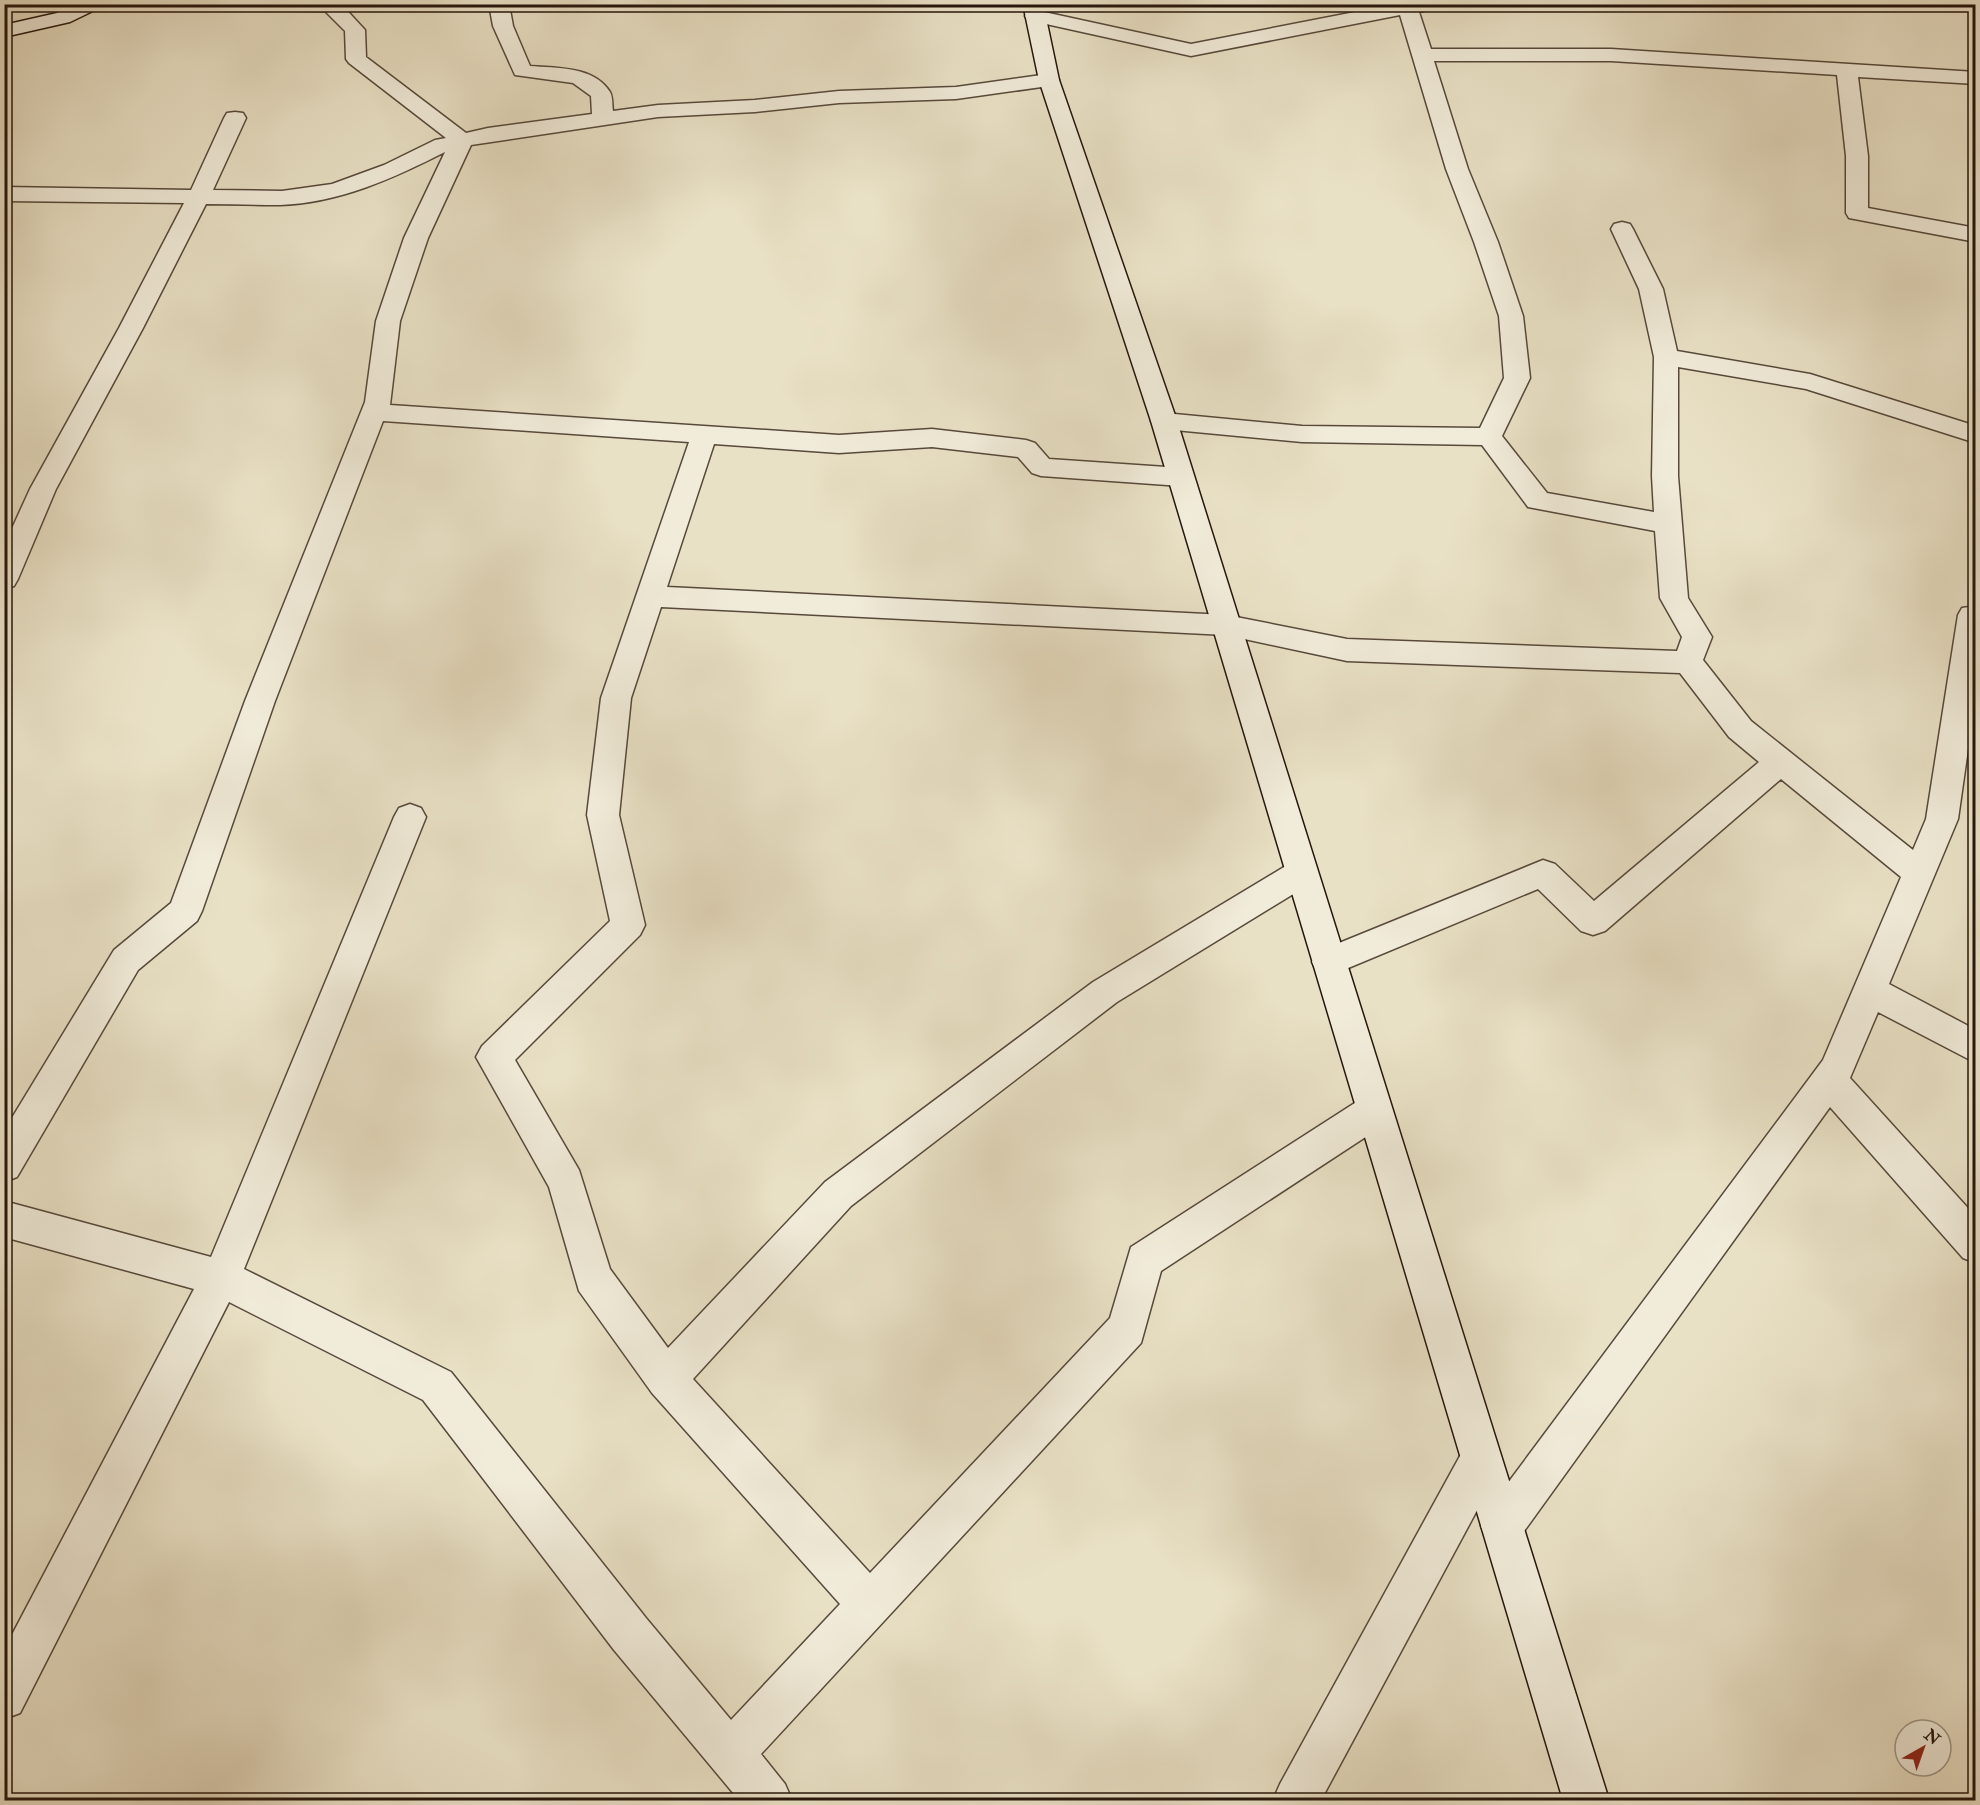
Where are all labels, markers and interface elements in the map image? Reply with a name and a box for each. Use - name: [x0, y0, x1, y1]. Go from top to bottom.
- north arrow: [1893, 1718, 1953, 1778]
- text: N: [1919, 1724, 1944, 1750]

